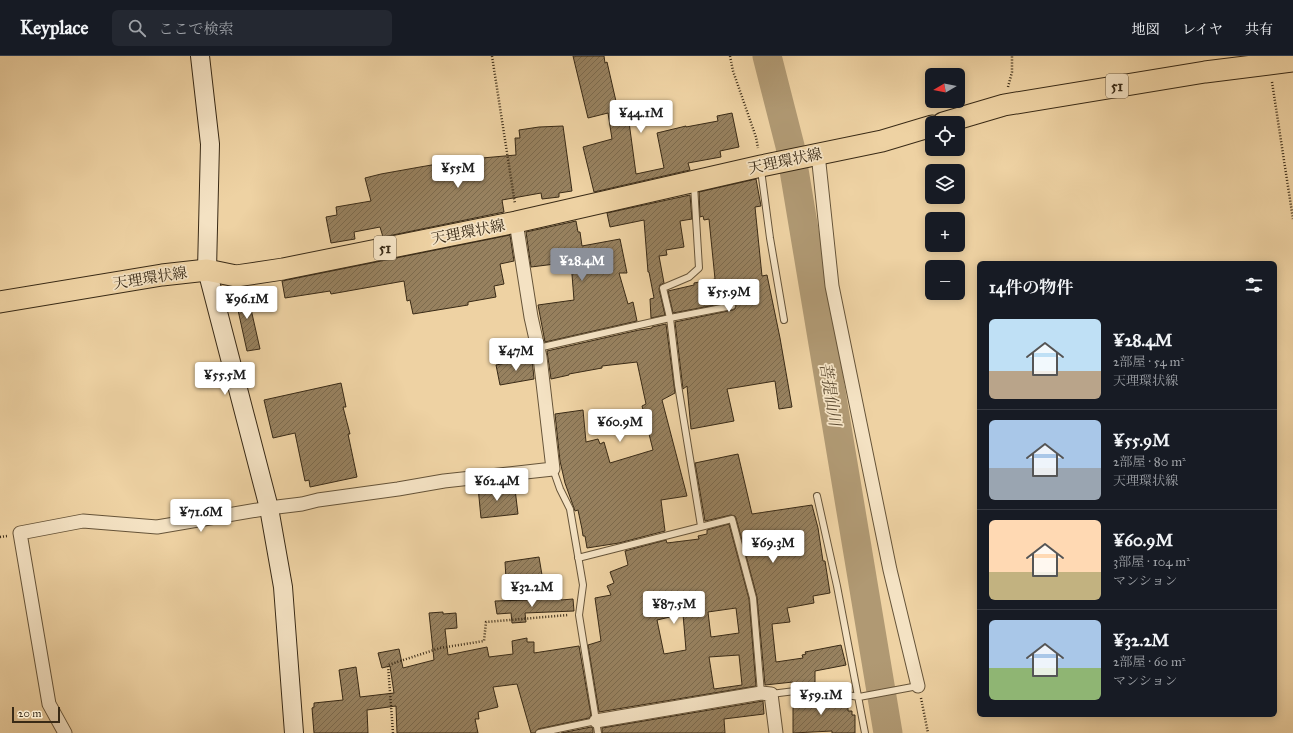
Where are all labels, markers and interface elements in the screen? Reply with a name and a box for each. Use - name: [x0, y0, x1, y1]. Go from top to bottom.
- search box: [112, 10, 392, 46]
- text: Keyplace: [20, 16, 88, 39]
- icon: search: [126, 17, 148, 39]
- text: ここで検索: [158, 20, 234, 38]
- text: 地図: [1132, 21, 1160, 38]
- text: レイヤ: [1182, 21, 1223, 38]
- text: 共有: [1245, 21, 1273, 38]
- north arrow: [925, 68, 965, 108]
- map controls: [925, 68, 965, 300]
- road number: 51: [1106, 74, 1128, 98]
- pin: ¥44.1M: [608, 100, 674, 134]
- text: ¥44.1M: [619, 105, 663, 121]
- button: locate: [925, 116, 965, 156]
- street label: 天理環状線: [746, 144, 824, 178]
- pin: ¥55M: [434, 155, 482, 189]
- text: ¥55M: [441, 160, 475, 176]
- button: layers: [925, 164, 965, 204]
- button: +: [925, 212, 965, 252]
- street label: 天理環状線: [429, 216, 507, 248]
- road number: 51: [374, 236, 396, 260]
- pin: ¥28.4M: [549, 248, 615, 282]
- text: ¥28.4M: [559, 253, 605, 269]
- button: −: [925, 260, 965, 300]
- street label: 天理環状線: [112, 263, 188, 293]
- icon: filters: [1243, 274, 1265, 296]
- text: 14件の物件: [989, 277, 1073, 298]
- pin: ¥55.9M: [696, 279, 762, 313]
- text: ¥55.9M: [707, 284, 751, 300]
- pin: ¥96.1M: [214, 286, 280, 320]
- text: ¥96.1M: [225, 291, 269, 307]
- text: ¥28.4M: [1113, 330, 1172, 351]
- icon: home: [1021, 335, 1069, 383]
- pin: ¥47M: [492, 338, 540, 372]
- text: ¥47M: [498, 343, 534, 359]
- text: 2部屋 · 54 m²: [1113, 354, 1184, 370]
- water label: 菩提仙川: [816, 361, 845, 429]
- pin: ¥55.5M: [192, 362, 258, 396]
- text: ¥55.5M: [204, 367, 246, 383]
- text: 天理環状線: [1113, 373, 1178, 389]
- pin: ¥60.9M: [587, 409, 653, 443]
- text: ¥60.9M: [597, 414, 643, 430]
- text: ¥55.9M: [1113, 430, 1170, 451]
- icon: home: [1021, 436, 1069, 484]
- text: 2部屋 · 80 m²: [1113, 454, 1186, 470]
- pin: ¥62.4M: [464, 468, 530, 502]
- text: ¥62.4M: [474, 473, 520, 489]
- text: 天理環状線: [1113, 473, 1178, 489]
- pin: ¥71.6M: [168, 499, 234, 533]
- text: ¥71.6M: [179, 504, 223, 520]
- pin: ¥69.3M: [740, 530, 806, 564]
- text: ¥60.9M: [1113, 530, 1173, 551]
- text: ¥69.3M: [751, 535, 795, 551]
- icon: home: [1021, 536, 1069, 584]
- text: 3部屋 · 104 m²: [1113, 554, 1190, 570]
- text: マンション: [1113, 573, 1177, 589]
- pin: ¥32.2M: [499, 574, 565, 608]
- text: ¥32.2M: [511, 579, 553, 595]
- pin: ¥87.5M: [641, 591, 707, 625]
- text: ¥87.5M: [652, 596, 696, 612]
- text: ¥32.2M: [1113, 630, 1169, 651]
- icon: home: [1021, 636, 1069, 684]
- text: 2部屋 · 60 m²: [1113, 654, 1186, 670]
- text: マンション: [1113, 673, 1177, 689]
- pin: ¥59.1M: [788, 682, 854, 716]
- text: ¥59.1M: [800, 687, 842, 703]
- scale bar: [12, 705, 60, 724]
- text: 20 m: [18, 707, 41, 720]

